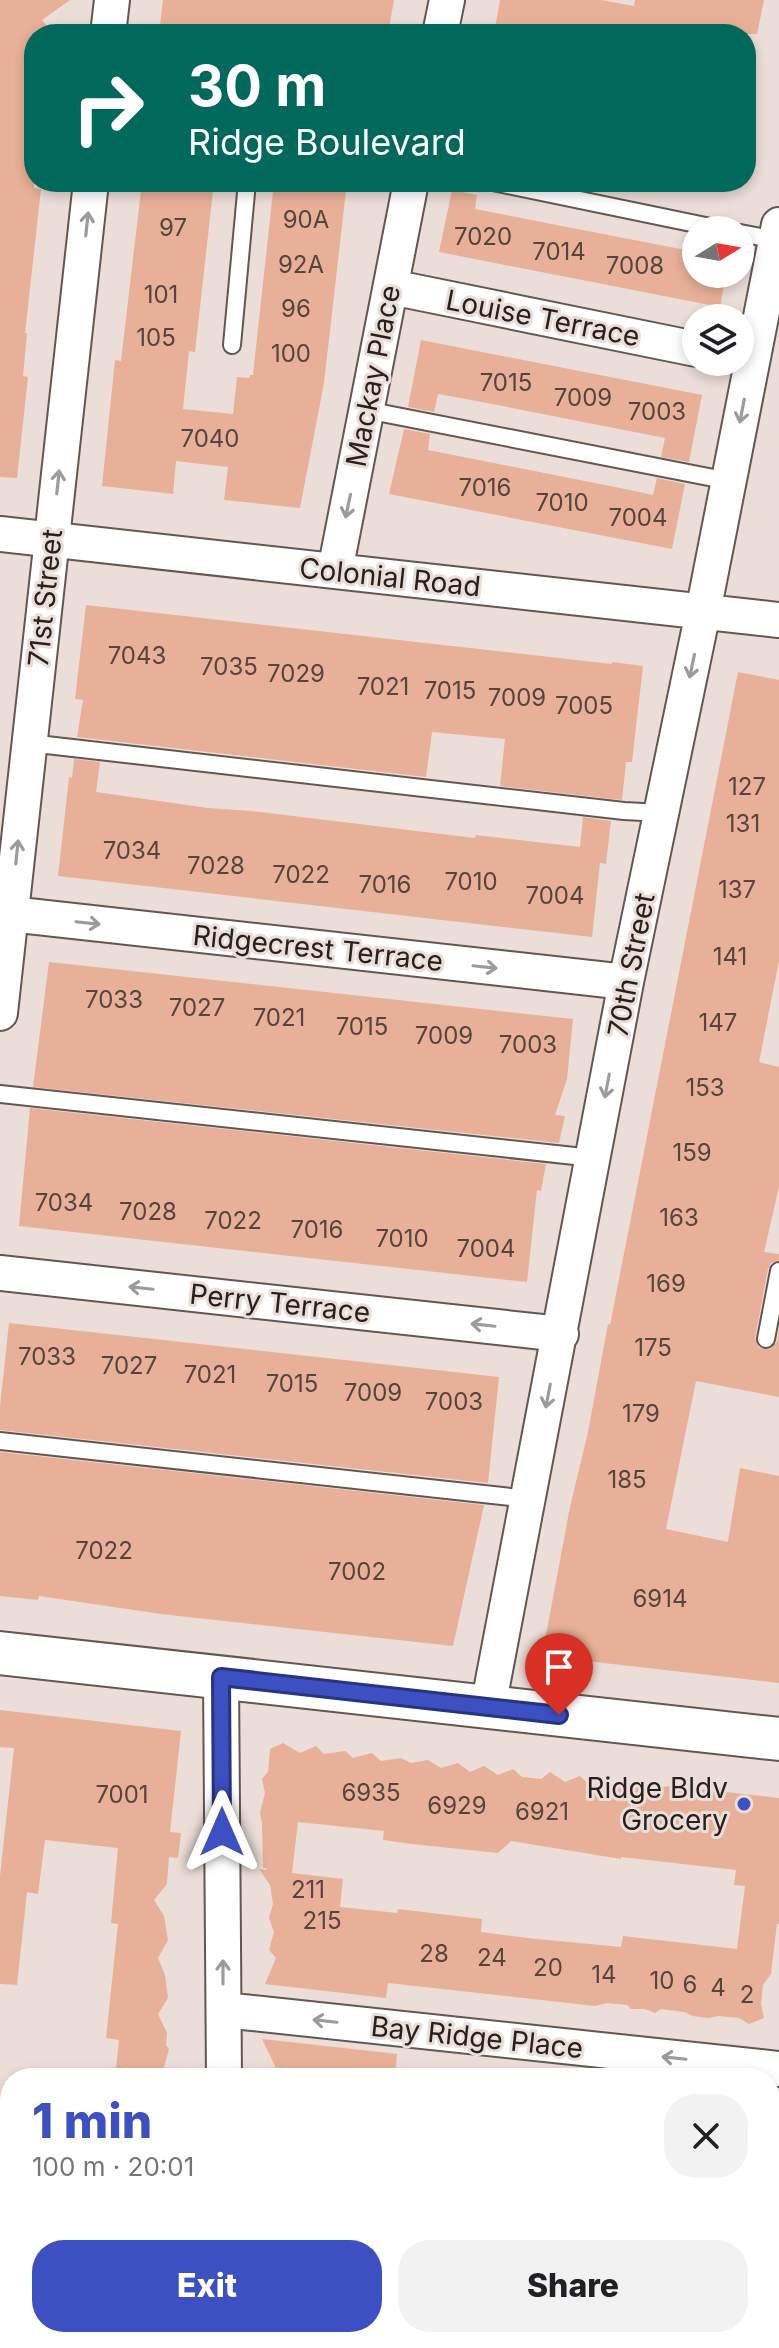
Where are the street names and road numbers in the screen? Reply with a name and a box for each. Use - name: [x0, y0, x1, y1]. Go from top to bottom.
- street label: Mackay Place: [339, 282, 407, 470]
- street label: Louise Terrace: [443, 283, 643, 353]
- street label: 71st Street: [21, 528, 69, 668]
- street label: Colonial Road: [298, 551, 482, 603]
- street label: 70th Street: [600, 890, 662, 1040]
- street label: Ridgecrest Terrace: [191, 918, 445, 978]
- street label: Perry Terrace: [188, 1277, 372, 1329]
- street label: Bay Ridge Place: [369, 2009, 585, 2065]

